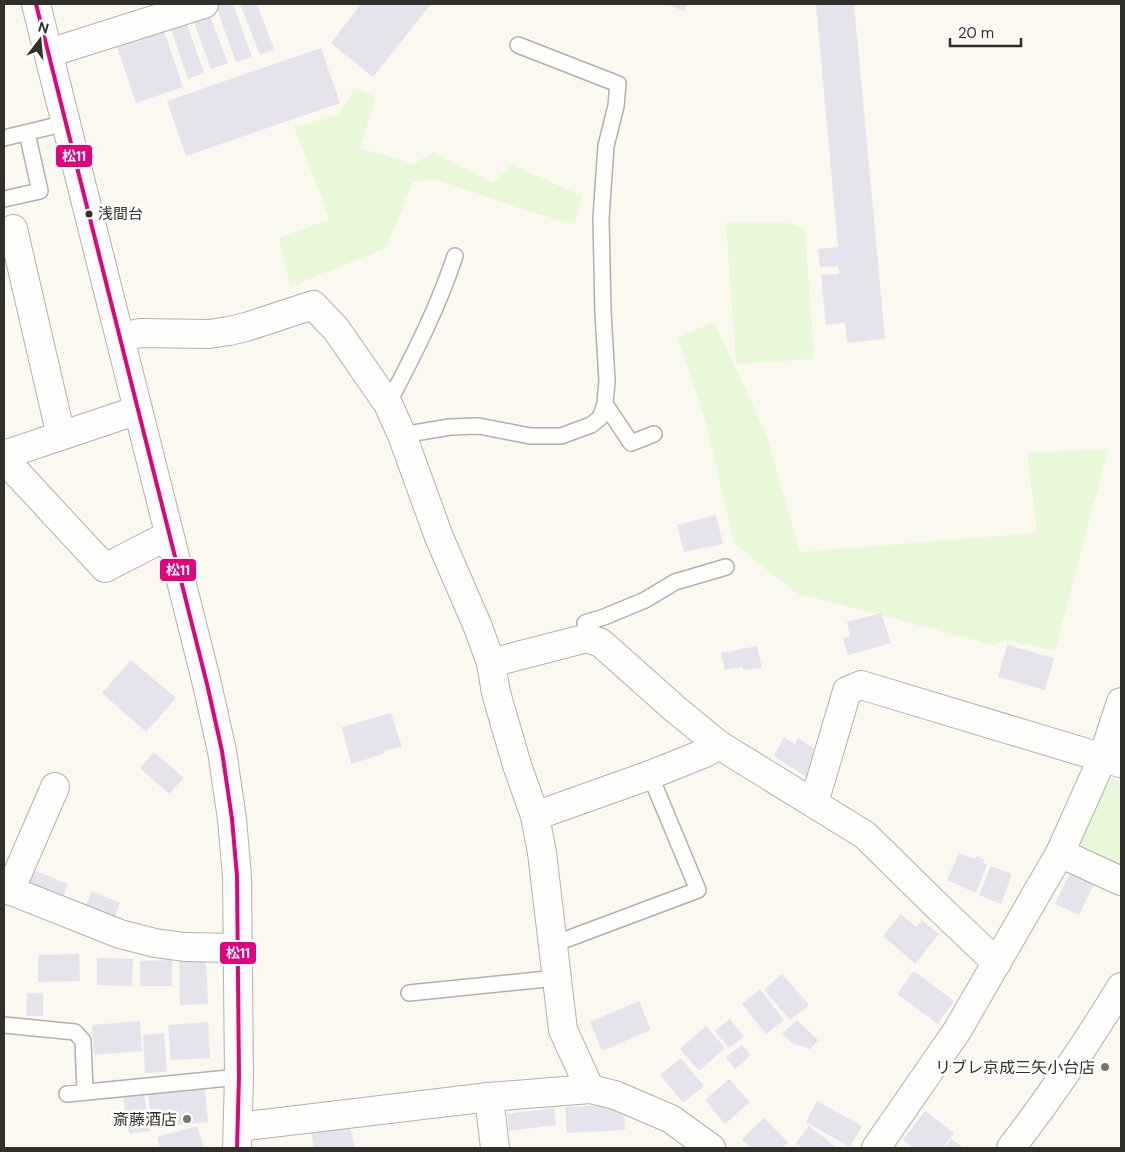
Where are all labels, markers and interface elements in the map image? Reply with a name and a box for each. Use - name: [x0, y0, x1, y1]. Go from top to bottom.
- north arrow: [15, 15, 65, 65]
- scale bar: [950, 15, 1021, 47]
- text: N: [36, 17, 51, 38]
- text: 20 m: [958, 23, 994, 43]
- line badge: 松11: [55, 144, 93, 168]
- text: 松11: [62, 147, 86, 165]
- place label: 浅間台: [98, 204, 143, 224]
- marker: 浅間台: [84, 209, 94, 219]
- line badge: 松11: [159, 558, 197, 582]
- text: 松11: [166, 561, 190, 579]
- line badge: 松11: [219, 941, 257, 965]
- text: 松11: [226, 944, 250, 962]
- place label: リブレ京成三矢小台店: [935, 1057, 1095, 1078]
- marker: リブレ京成三矢小台店: [1099, 1061, 1111, 1073]
- place label: 斎藤酒店: [113, 1109, 177, 1130]
- marker: 斎藤酒店: [181, 1113, 193, 1125]

